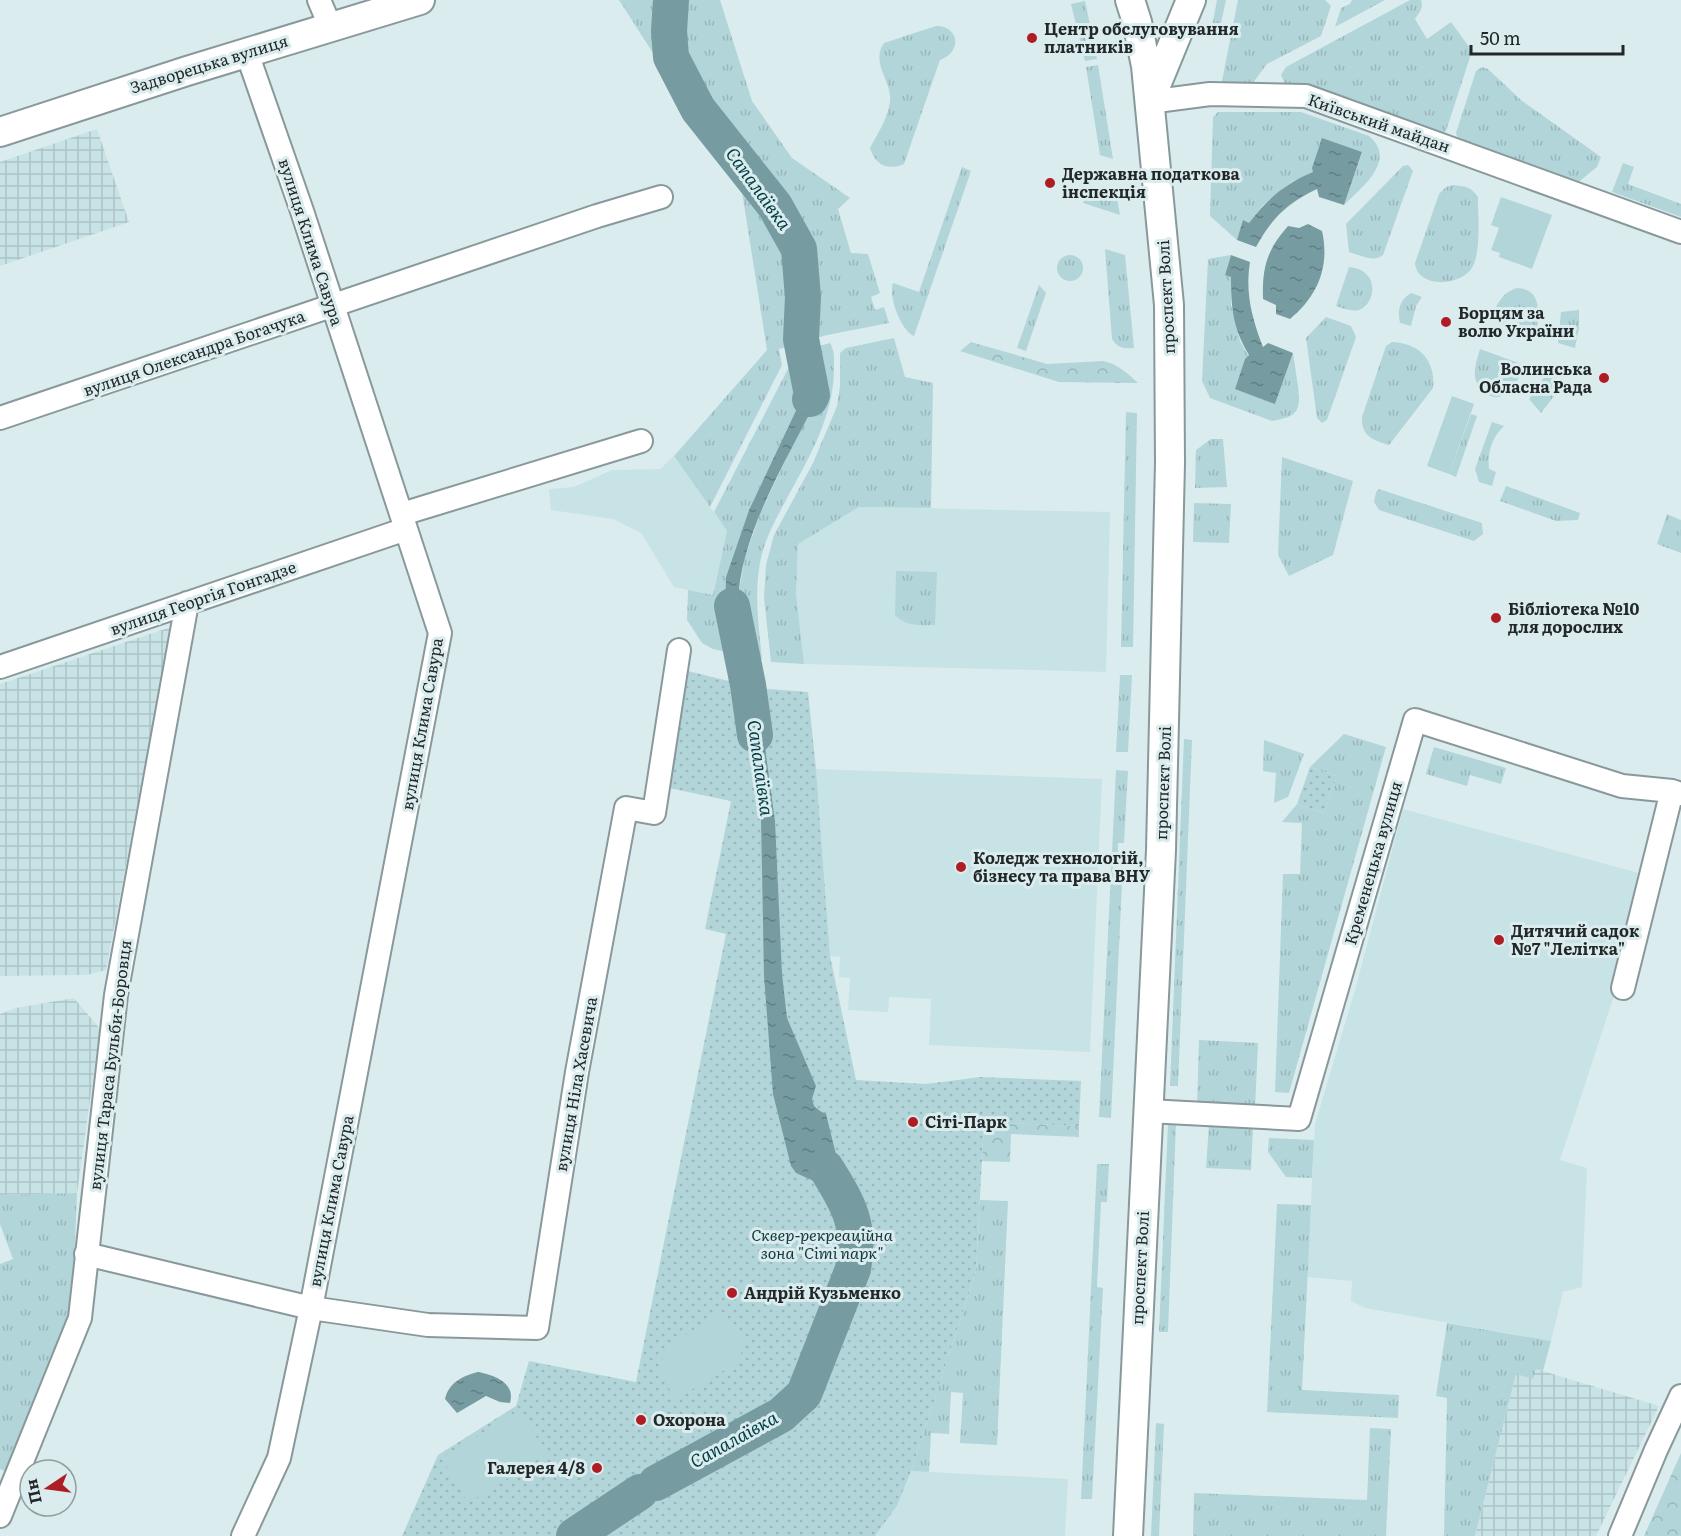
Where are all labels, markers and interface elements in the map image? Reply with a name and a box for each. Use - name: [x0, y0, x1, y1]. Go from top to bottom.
- place label: Центр обслуговування платників: [1044, 16, 1239, 58]
- scale bar: [1471, 18, 1622, 56]
- text: 50 m: [1480, 24, 1521, 51]
- street label: Задворецька вулиця: [127, 28, 291, 98]
- marker: Центр обслуговування платників: [1025, 31, 1039, 45]
- street label: Київський майдан: [1305, 86, 1454, 158]
- water label: Сапалаївка: [720, 141, 799, 236]
- street label: вулиця Клима Савура: [274, 155, 350, 329]
- place label: Державна податкова інспекція: [1062, 161, 1240, 203]
- marker: Державна податкова інспекція: [1043, 176, 1057, 190]
- street label: проспект Волі: [1150, 239, 1180, 355]
- place label: Борцям за волю України: [1458, 300, 1574, 342]
- street label: вулиця Олександра Богачука: [80, 303, 308, 401]
- marker: Борцям за волю України: [1439, 315, 1453, 329]
- place label: Волинська Обласна Рада: [1479, 356, 1593, 398]
- marker: Волинська Обласна Рада: [1597, 371, 1611, 385]
- street label: вулиця Георгія Гонгадзе: [106, 554, 299, 640]
- place label: Бібліотека №10 для дорослих: [1508, 596, 1640, 638]
- marker: Бібліотека №10 для дорослих: [1489, 611, 1503, 625]
- street label: вулиця Клима Савура: [394, 635, 448, 812]
- water label: Сапалаївка: [741, 718, 782, 818]
- street label: проспект Волі: [1148, 725, 1176, 840]
- street label: Кременецька вулиця: [1337, 778, 1407, 947]
- place label: Коледж технологій, бізнесу та права ВНУ: [973, 845, 1151, 887]
- marker: Коледж технологій, бізнесу та права ВНУ: [954, 860, 968, 874]
- place label: Дитячий садок №7 "Лелітка": [1511, 918, 1640, 960]
- marker: Дитячий садок №7 "Лелітка": [1492, 933, 1506, 947]
- street label: вулиця Тараса Бульби-Боровця: [82, 938, 136, 1191]
- street label: вулиця Ніла Хасевича: [548, 994, 602, 1173]
- place label: Сіті-Парк: [925, 1109, 1008, 1133]
- street label: вулиця Клима Савура: [302, 1112, 359, 1289]
- marker: Сіті-Парк: [906, 1115, 920, 1129]
- street label: проспект Волі: [1124, 1210, 1154, 1326]
- park label: Сквер-рекреаційна зона "Сіті парк": [751, 1222, 894, 1264]
- place label: Андрій Кузьменко: [744, 1280, 901, 1304]
- marker: Андрій Кузьменко: [725, 1286, 739, 1300]
- water label: Сапалаївка: [684, 1403, 783, 1474]
- place label: Охорона: [653, 1407, 726, 1431]
- marker: Охорона: [634, 1413, 648, 1427]
- place label: Галерея 4/8: [487, 1455, 586, 1479]
- north arrow: [18, 1458, 78, 1518]
- marker: Галерея 4/8: [590, 1461, 604, 1475]
- text: Пн: [18, 1477, 47, 1506]

